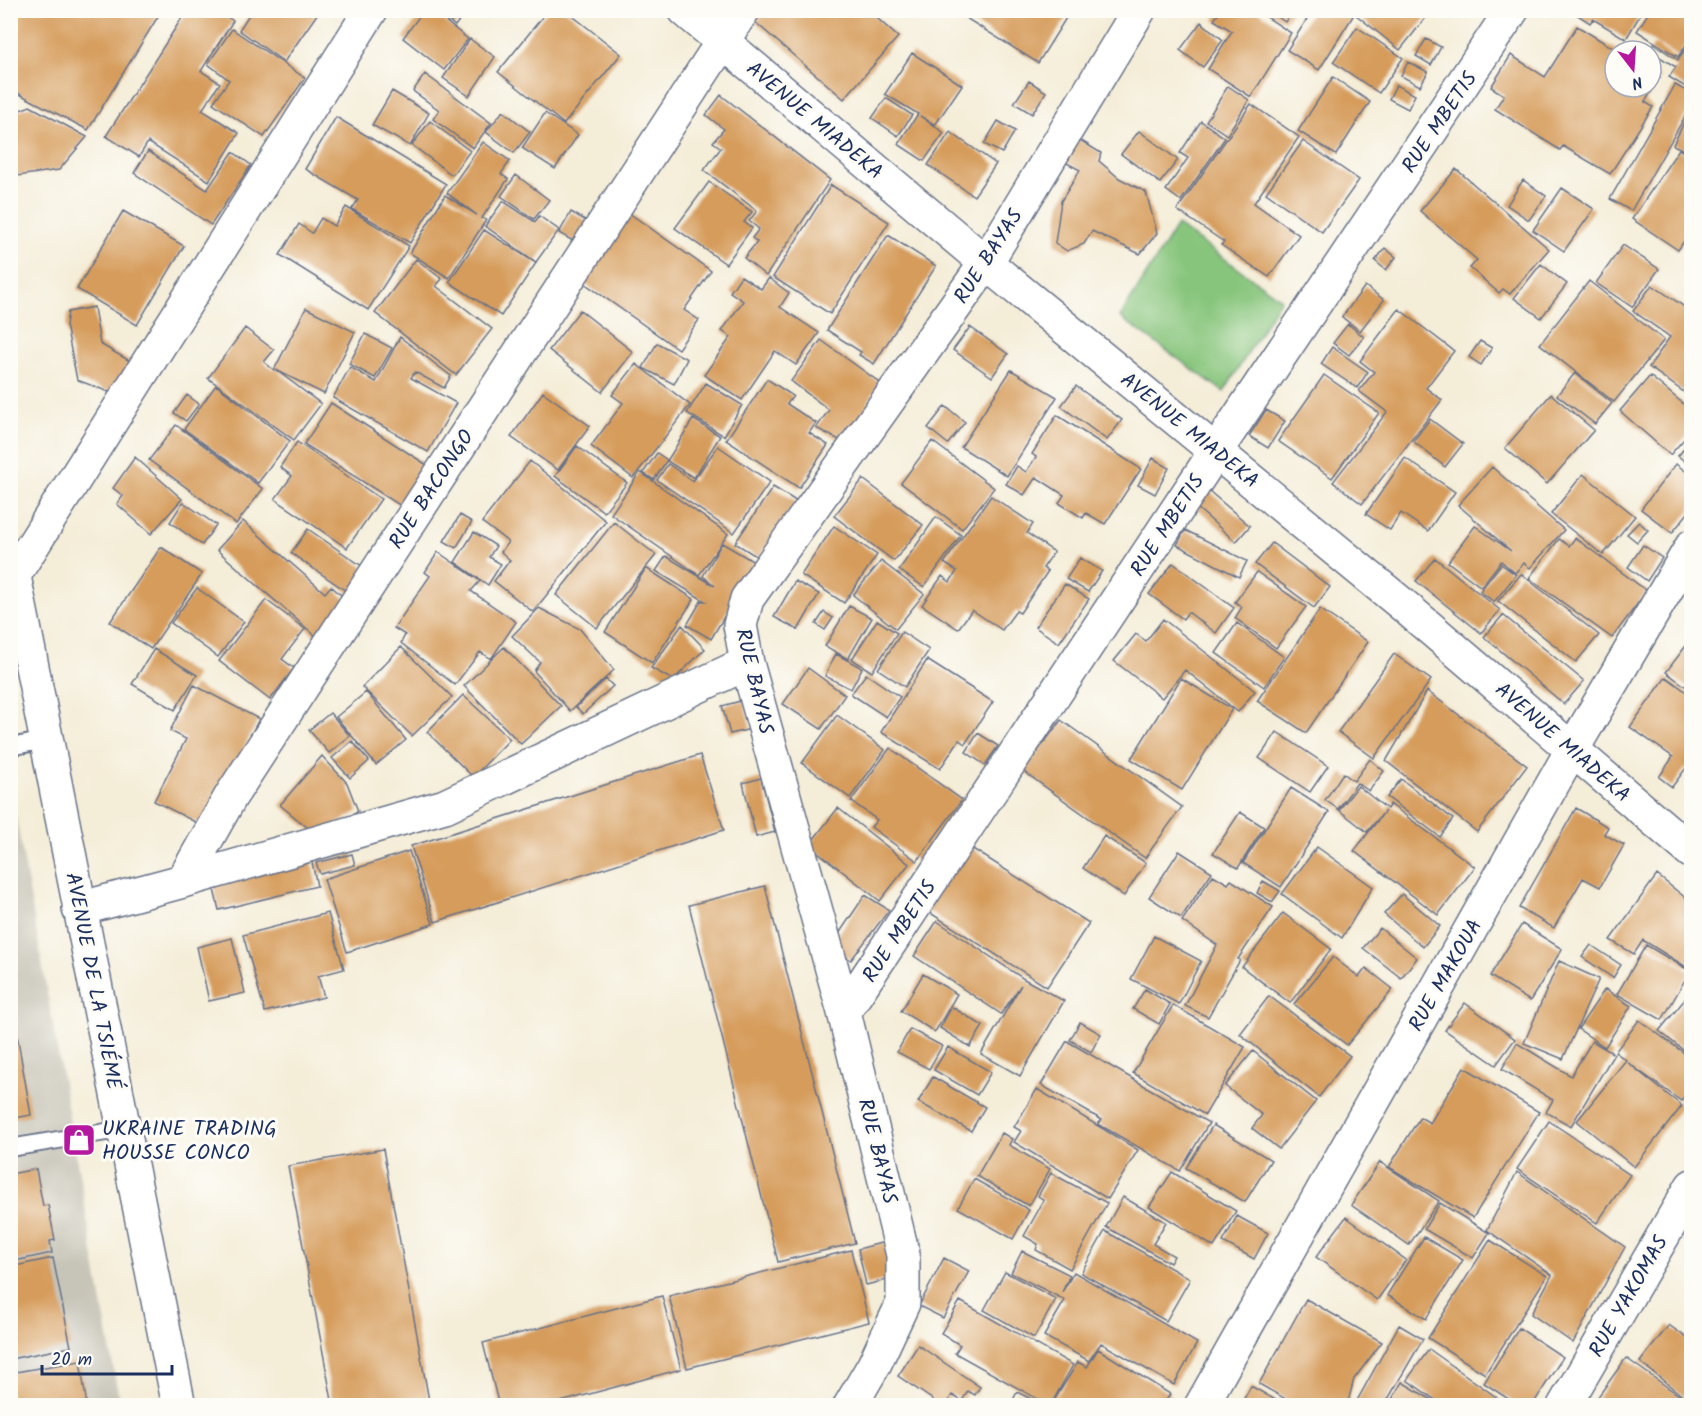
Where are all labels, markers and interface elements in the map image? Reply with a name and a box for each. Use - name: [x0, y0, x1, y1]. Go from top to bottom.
- north arrow: [1603, 39, 1663, 99]
- street label: AVENUE MIADEKA: [738, 54, 890, 189]
- street label: RUE MBETIS: [1394, 65, 1487, 180]
- text: N: [1628, 68, 1645, 95]
- street label: RUE BAYAS: [946, 203, 1032, 311]
- street label: AVENUE MIADEKA: [1112, 365, 1266, 498]
- street label: RUE BACONGO: [381, 423, 483, 556]
- street label: RUE MBETIS: [1123, 468, 1214, 584]
- street label: RUE BAYAS: [725, 625, 782, 738]
- street label: AVENUE MIADEKA: [1487, 675, 1637, 812]
- street label: AVENUE DE LA TSIÉMÉ: [55, 870, 130, 1093]
- street label: RUE MBETIS: [855, 874, 946, 990]
- street label: RUE MAKOUA: [1401, 913, 1492, 1038]
- street label: RUE BAYAS: [848, 1095, 906, 1208]
- place label: UKRAINE TRADING HOUSSE CONCO: [102, 1113, 277, 1170]
- shop icon: UKRAINE TRADING HOUSSE CONCO: [61, 1122, 97, 1158]
- street label: RUE YAKOMAS: [1581, 1230, 1678, 1364]
- scale bar: [42, 1338, 172, 1376]
- text: 20 m: [51, 1346, 92, 1375]

